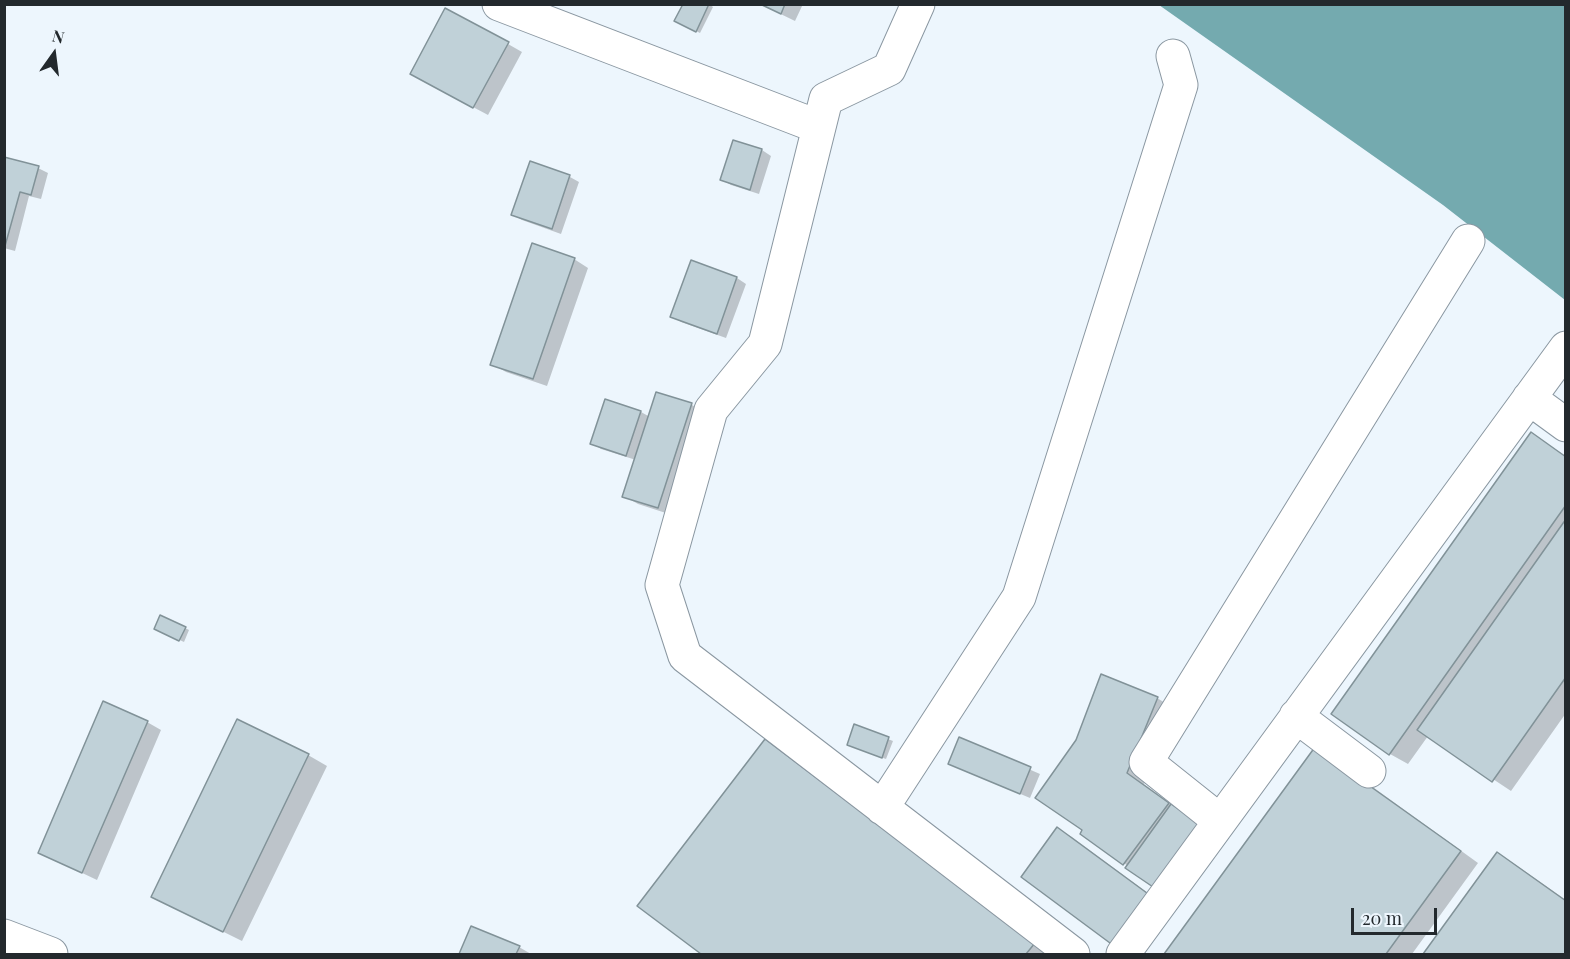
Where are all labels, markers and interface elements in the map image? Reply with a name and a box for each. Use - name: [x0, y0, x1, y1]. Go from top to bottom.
- north arrow: [24, 24, 84, 84]
- text: N: [50, 24, 67, 48]
- scale bar: [1354, 896, 1440, 934]
- text: 20 m: [1362, 906, 1402, 930]

